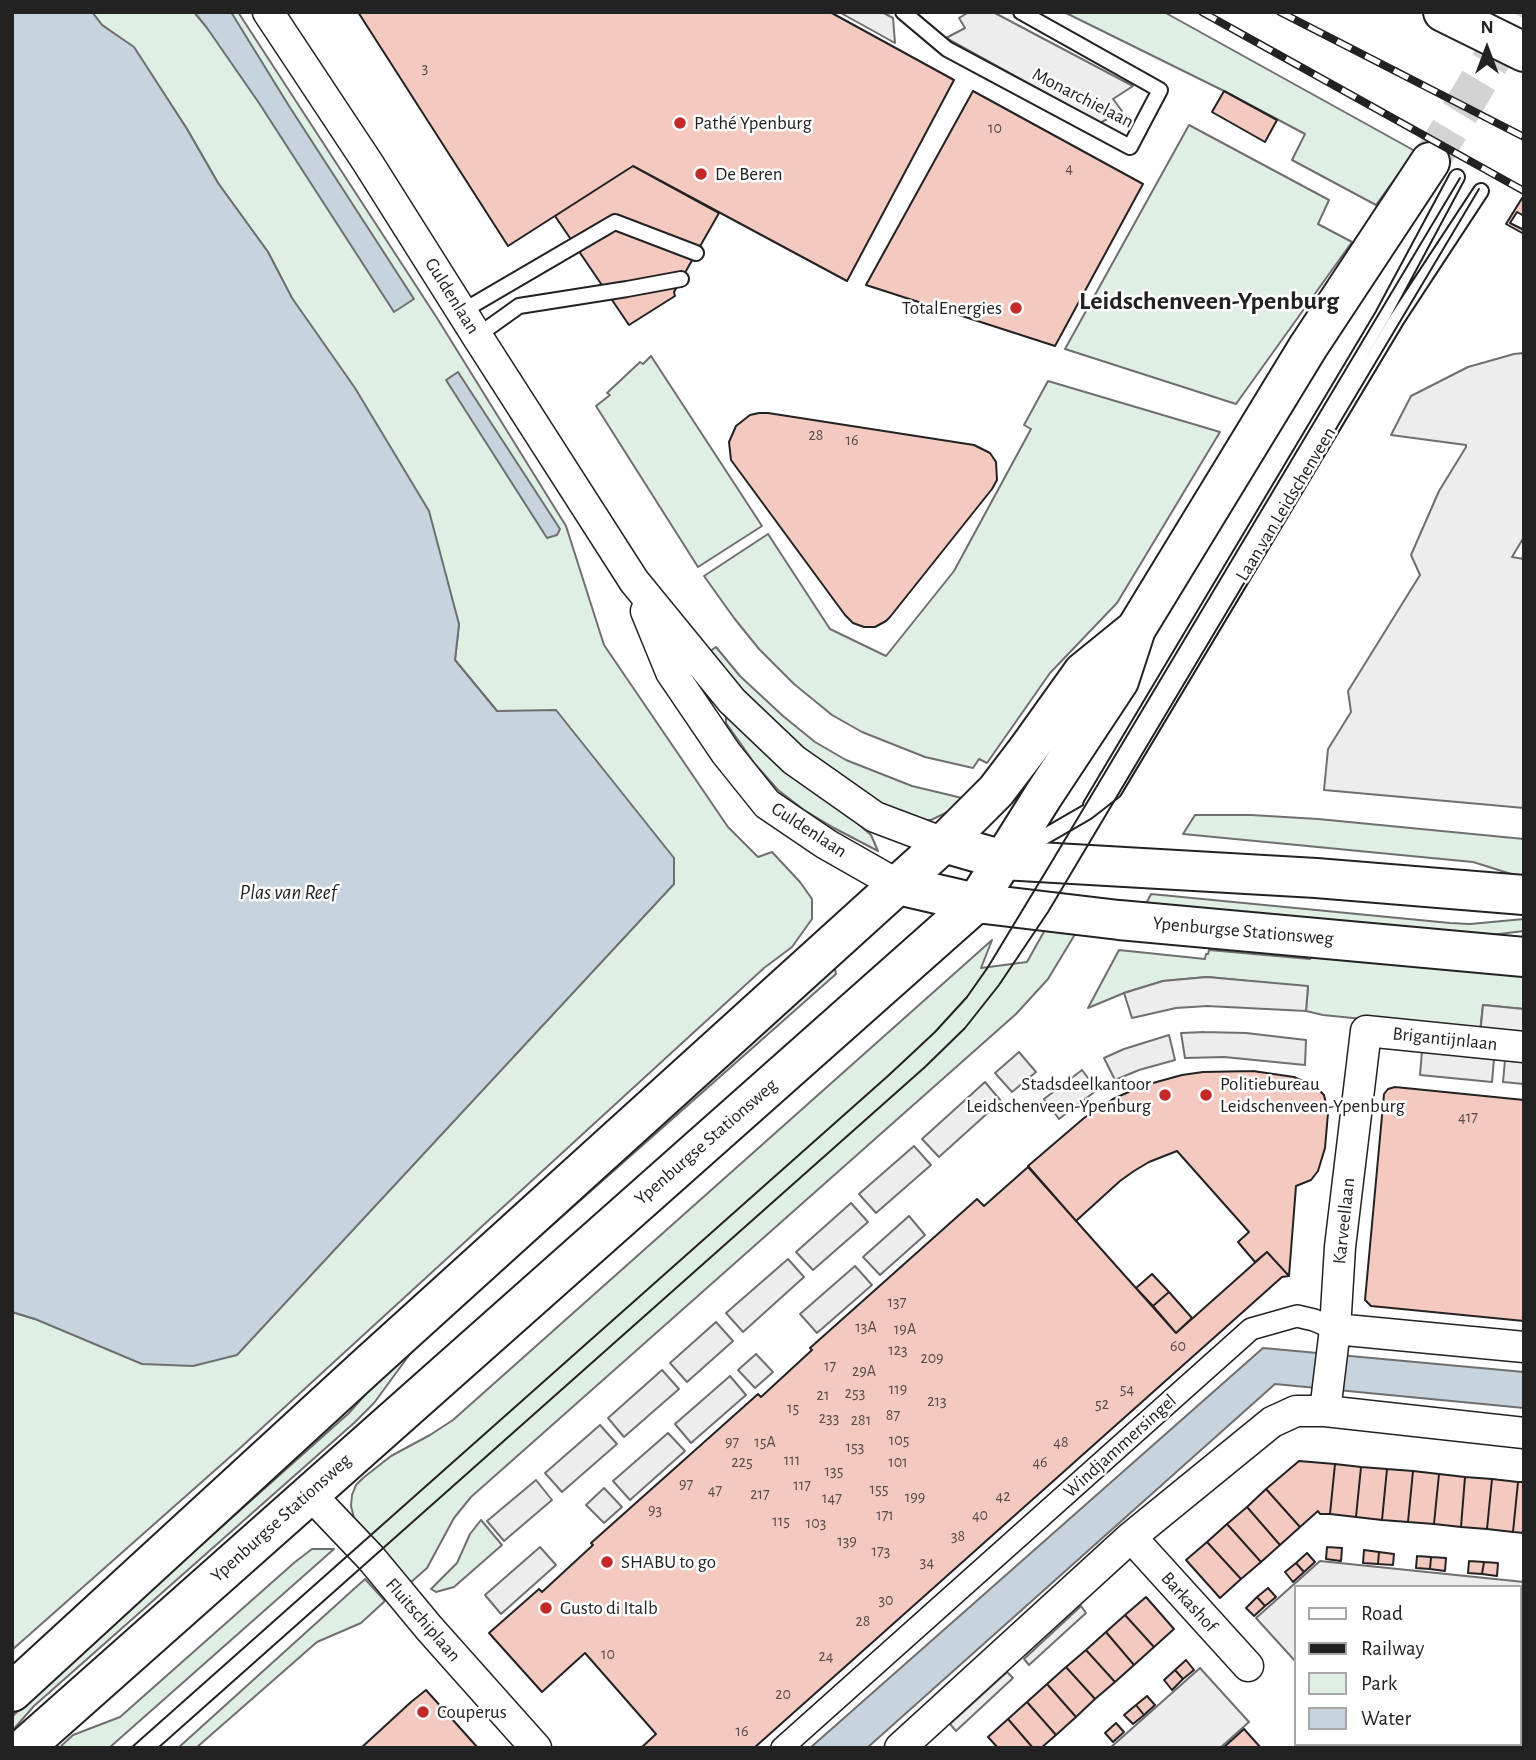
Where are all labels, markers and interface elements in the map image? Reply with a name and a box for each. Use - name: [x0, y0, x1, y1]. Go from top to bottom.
- north arrow: [1452, 14, 1522, 84]
- text: N: [1480, 18, 1494, 37]
- house number: 3: [422, 58, 428, 78]
- street label: Monarchielaan: [1029, 63, 1137, 133]
- place label: Pathé Ypenburg: [694, 112, 812, 134]
- marker: Pathé Ypenburg: [672, 115, 688, 131]
- house number: 10: [988, 118, 1002, 138]
- house number: 4: [1065, 158, 1073, 178]
- place label: De Beren: [715, 163, 783, 185]
- marker: De Beren: [693, 166, 709, 182]
- street label: Guldenlaan: [420, 254, 484, 338]
- district label: Leidschenveen-Ypenburg: [1079, 285, 1339, 317]
- place label: TotalEnergies: [902, 297, 1002, 319]
- marker: TotalEnergies: [1008, 300, 1024, 316]
- street label: Laan van Leidschenveen: [1231, 423, 1341, 585]
- house number: 28: [809, 425, 823, 445]
- house number: 16: [845, 430, 859, 450]
- street label: Guldenlaan: [767, 797, 851, 863]
- water label: Plas van Reef: [239, 880, 337, 906]
- street label: Ypenburgse Stationsweg: [1152, 912, 1334, 950]
- street label: Brigantijnlaan: [1391, 1022, 1499, 1056]
- place label: Stadsdeelkantoor Leidschenveen-Ypenburg: [966, 1073, 1151, 1117]
- place label: Politiebureau Leidschenveen-Ypenburg: [1220, 1073, 1405, 1117]
- street label: Ypenburgse Stationsweg: [630, 1074, 782, 1210]
- marker: Stadsdeelkantoor Leidschenveen-Ypenburg: [1157, 1087, 1173, 1103]
- marker: Politiebureau Leidschenveen-Ypenburg: [1198, 1087, 1214, 1103]
- house number: 417: [1458, 1107, 1478, 1127]
- street label: Karveellaan: [1328, 1177, 1360, 1265]
- house number: 137: [888, 1292, 906, 1312]
- house number: 13A: [855, 1317, 877, 1337]
- house number: 19A: [894, 1319, 916, 1339]
- house number: 60: [1170, 1336, 1186, 1356]
- house number: 123: [888, 1340, 908, 1360]
- house number: 209: [920, 1348, 944, 1368]
- house number: 17: [824, 1356, 836, 1376]
- house number: 29A: [852, 1361, 876, 1381]
- house number: 119: [889, 1379, 907, 1399]
- house number: 54: [1120, 1379, 1134, 1399]
- house number: 253: [845, 1383, 865, 1403]
- house number: 21: [817, 1385, 829, 1405]
- street label: Windjammersingel: [1059, 1389, 1181, 1503]
- house number: 213: [927, 1391, 947, 1411]
- house number: 52: [1095, 1394, 1109, 1414]
- house number: 15: [787, 1398, 799, 1418]
- house number: 87: [886, 1405, 900, 1425]
- house number: 233: [819, 1408, 839, 1428]
- house number: 281: [851, 1410, 871, 1430]
- house number: 105: [889, 1430, 909, 1450]
- house number: 97: [725, 1432, 739, 1452]
- house number: 15A: [754, 1432, 776, 1452]
- house number: 48: [1053, 1432, 1069, 1452]
- house number: 153: [846, 1437, 864, 1457]
- street label: Ypenburgse Stationsweg: [206, 1449, 356, 1587]
- house number: 111: [784, 1450, 800, 1470]
- house number: 225: [731, 1452, 753, 1472]
- house number: 101: [888, 1452, 908, 1472]
- house number: 46: [1032, 1452, 1048, 1472]
- house number: 135: [825, 1461, 843, 1481]
- house number: 97: [679, 1474, 693, 1494]
- house number: 117: [793, 1475, 811, 1495]
- house number: 155: [870, 1479, 888, 1499]
- house number: 47: [708, 1480, 722, 1500]
- house number: 217: [750, 1484, 770, 1504]
- house number: 42: [996, 1486, 1010, 1506]
- house number: 199: [905, 1487, 925, 1507]
- house number: 147: [822, 1488, 842, 1508]
- house number: 93: [648, 1500, 662, 1520]
- house number: 171: [876, 1505, 894, 1525]
- house number: 40: [972, 1505, 988, 1525]
- house number: 115: [772, 1511, 790, 1531]
- house number: 103: [806, 1513, 826, 1533]
- house number: 38: [951, 1526, 965, 1546]
- house number: 139: [837, 1531, 857, 1551]
- house number: 173: [872, 1541, 890, 1561]
- place label: SHABU to go: [621, 1551, 716, 1573]
- house number: 34: [920, 1552, 934, 1572]
- marker: SHABU to go: [599, 1554, 615, 1570]
- street label: Barkashof: [1156, 1567, 1222, 1637]
- street label: Fluitschiplaan: [380, 1573, 466, 1667]
- legend: [1294, 1585, 1522, 1746]
- house number: 30: [878, 1590, 894, 1610]
- place label: Gusto di Italb: [560, 1597, 658, 1619]
- marker: Gusto di Italb: [538, 1600, 554, 1616]
- text: Road: [1361, 1603, 1403, 1624]
- house number: 28: [856, 1611, 870, 1631]
- text: Railway: [1361, 1638, 1424, 1659]
- house number: 10: [601, 1644, 615, 1664]
- house number: 24: [819, 1646, 833, 1666]
- text: Park: [1361, 1673, 1397, 1694]
- house number: 20: [775, 1684, 791, 1704]
- place label: Couperus: [437, 1701, 507, 1723]
- marker: Couperus: [415, 1704, 431, 1720]
- text: Water: [1361, 1708, 1411, 1729]
- house number: 16: [735, 1721, 749, 1741]

